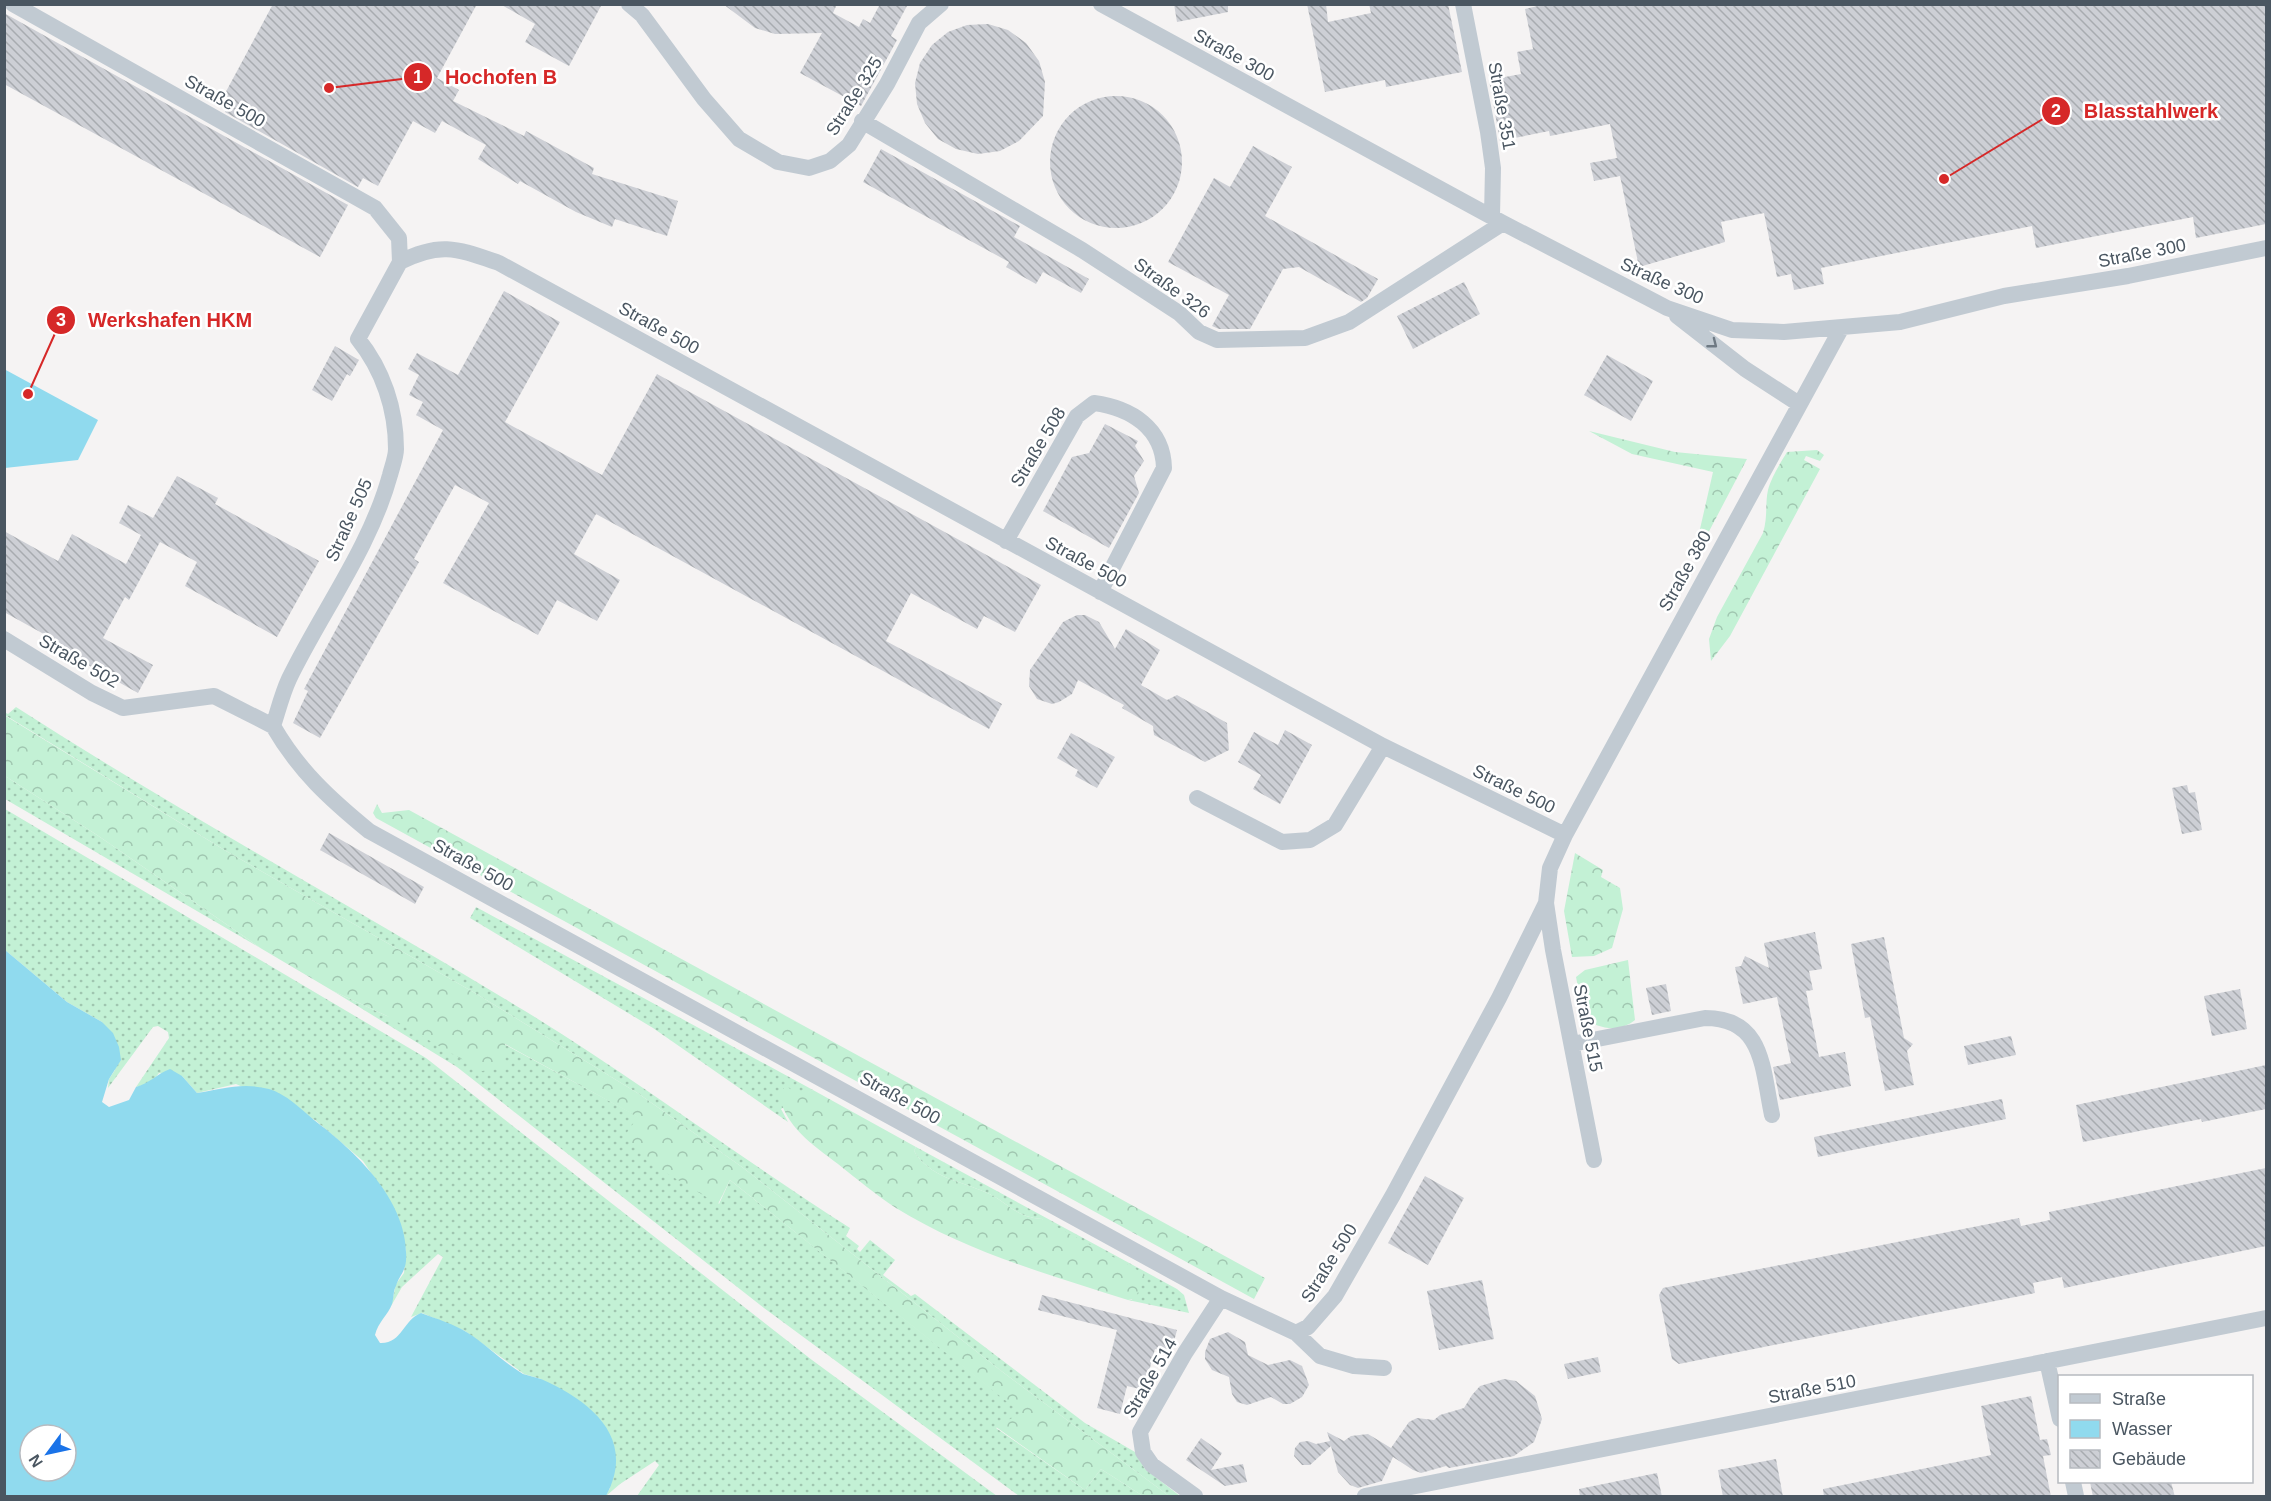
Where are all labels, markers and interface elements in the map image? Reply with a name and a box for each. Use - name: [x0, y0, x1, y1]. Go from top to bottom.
- street label: Straße 300: [1190, 25, 1278, 85]
- street label: Straße 325: [822, 53, 886, 139]
- callout: Hochofen B: [403, 58, 569, 96]
- street label: Straße 351: [1484, 60, 1520, 152]
- text: Hochofen B: [445, 66, 557, 88]
- text: 1: [413, 67, 423, 87]
- street label: Straße 500: [181, 71, 269, 131]
- callout: Blasstahlwerk: [2041, 92, 2230, 130]
- text: Blasstahlwerk: [2084, 100, 2219, 122]
- text: 2: [2051, 101, 2061, 121]
- street label: Straße 300: [2096, 235, 2188, 271]
- street label: Straße 326: [1130, 254, 1214, 322]
- street label: Straße 300: [1617, 254, 1707, 308]
- street label: Straße 500: [615, 298, 703, 358]
- callout: Werkshafen HKM: [46, 301, 264, 339]
- text: Werkshafen HKM: [88, 309, 252, 331]
- text: 3: [56, 310, 66, 330]
- one-way arrow: [1706, 336, 1717, 347]
- street label: Straße 508: [1006, 404, 1070, 490]
- street label: Straße 505: [322, 475, 376, 565]
- street label: Straße 380: [1655, 527, 1715, 615]
- street label: Straße 500: [1042, 532, 1130, 592]
- street label: Straße 502: [35, 630, 123, 692]
- street label: Straße 500: [1470, 760, 1558, 818]
- street label: Straße 500: [429, 835, 517, 895]
- street label: Straße 515: [1570, 982, 1606, 1074]
- street label: Straße 500: [856, 1068, 944, 1128]
- street label: Straße 500: [1297, 1220, 1361, 1306]
- street label: Straße 514: [1119, 1334, 1181, 1422]
- street label: Straße 510: [1766, 1371, 1858, 1407]
- legend: [2058, 1375, 2253, 1483]
- text: Straße: [2112, 1389, 2166, 1409]
- text: Wasser: [2112, 1419, 2172, 1439]
- north arrow: [18, 1423, 78, 1483]
- text: Gebäude: [2112, 1449, 2186, 1469]
- text: N: [26, 1451, 46, 1470]

